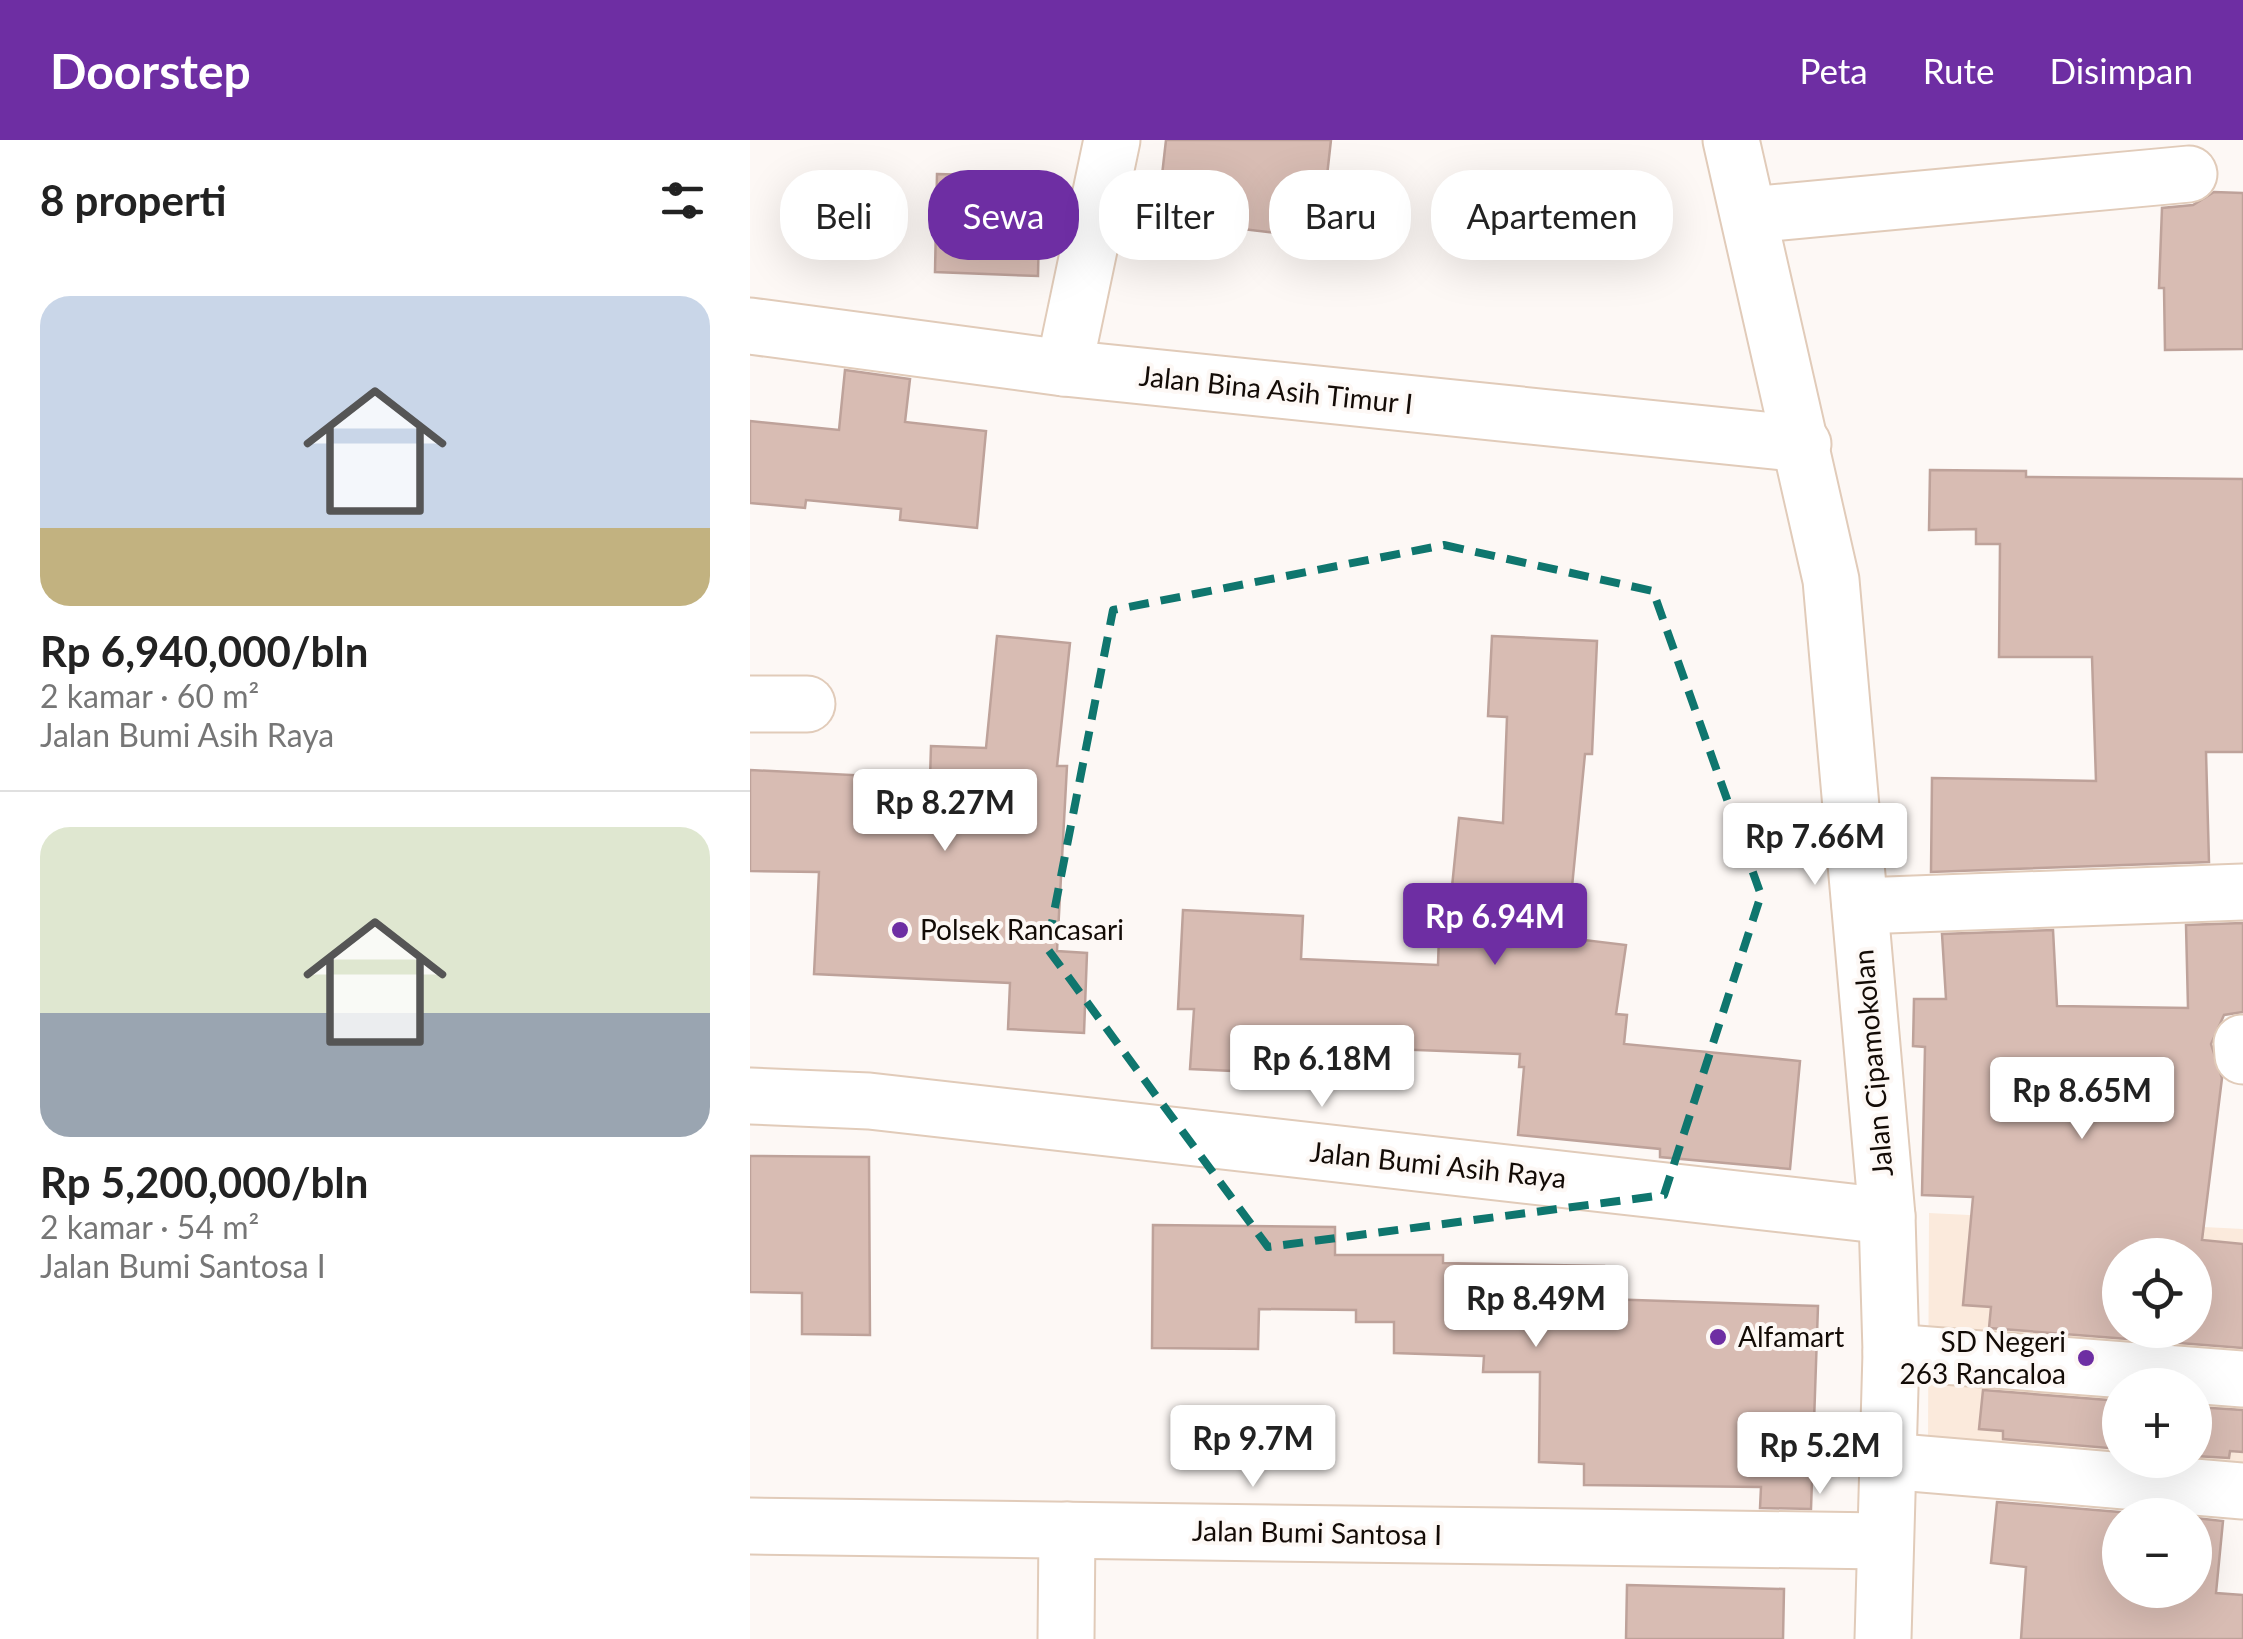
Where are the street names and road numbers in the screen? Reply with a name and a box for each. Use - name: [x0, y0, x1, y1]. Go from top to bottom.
- street label: Jalan Bina Asih Timur I: [1138, 358, 1415, 420]
- street label: Jalan Cipamokolan: [1845, 948, 1899, 1178]
- street label: Jalan Bumi Asih Raya: [1308, 1134, 1568, 1194]
- street label: Jalan Bumi Santosa I: [1192, 1513, 1442, 1551]

